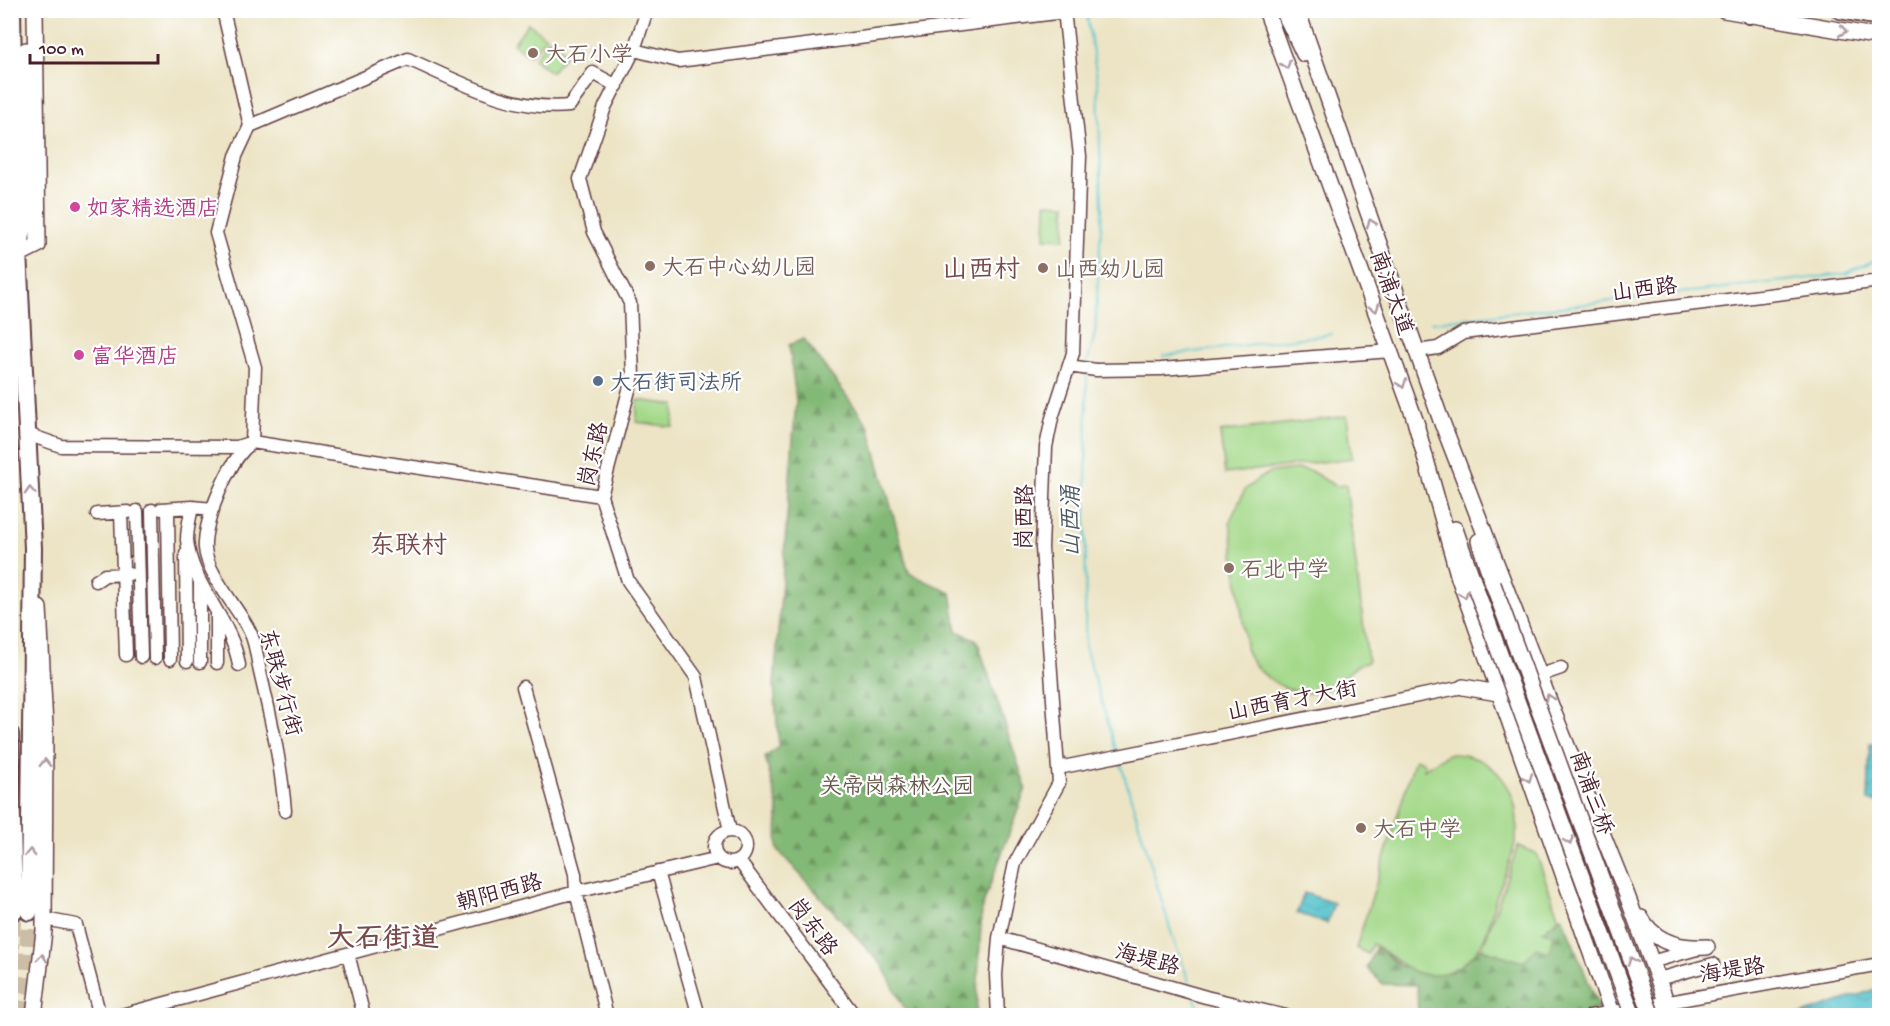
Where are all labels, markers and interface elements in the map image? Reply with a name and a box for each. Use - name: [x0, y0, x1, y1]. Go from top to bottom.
- one-way arrow: [1838, 24, 1848, 37]
- scale bar: [30, 27, 158, 65]
- text: 100 m: [38, 40, 84, 61]
- place label: 大石小学: [545, 43, 633, 70]
- marker: 大石小学: [526, 46, 540, 60]
- one-way arrow: [1279, 59, 1291, 70]
- place label: 如家精选酒店: [87, 196, 219, 224]
- marker: 如家精选酒店: [68, 200, 82, 214]
- one-way arrow: [1366, 218, 1379, 229]
- street label: 南浦大道: [1362, 247, 1418, 339]
- place label: 大石中心幼儿园: [662, 255, 816, 283]
- district label: 山西村: [942, 256, 1020, 288]
- place label: 山西幼儿园: [1055, 258, 1165, 285]
- marker: 大石中心幼儿园: [643, 259, 657, 273]
- marker: 山西幼儿园: [1036, 261, 1050, 275]
- street label: 山西路: [1610, 273, 1679, 309]
- one-way arrow: [1367, 302, 1380, 312]
- place label: 富华酒店: [91, 345, 179, 372]
- marker: 富华酒店: [72, 348, 86, 362]
- place label: 大石街司法所: [610, 371, 742, 398]
- marker: 大石街司法所: [591, 374, 605, 388]
- one-way arrow: [1395, 378, 1408, 389]
- street label: 岗东路: [574, 419, 616, 490]
- street label: 岗西路: [1011, 484, 1041, 550]
- water label: 山西涌: [1059, 484, 1088, 557]
- one-way arrow: [23, 487, 36, 496]
- district label: 东联村: [369, 531, 447, 564]
- place label: 石北中学: [1241, 557, 1329, 585]
- marker: 石北中学: [1222, 561, 1236, 575]
- one-way arrow: [1457, 588, 1470, 599]
- street label: 东联步行街: [251, 626, 307, 740]
- street label: 山西育才大街: [1225, 677, 1360, 728]
- one-way arrow: [1543, 693, 1556, 704]
- street label: 南浦三桥: [1562, 747, 1618, 839]
- one-way arrow: [39, 758, 51, 767]
- one-way arrow: [1520, 773, 1533, 783]
- park label: 关帝岗森林公园: [820, 774, 974, 802]
- place label: 大石中学: [1373, 817, 1461, 845]
- marker: 大石中学: [1354, 821, 1368, 835]
- one-way arrow: [1561, 835, 1574, 846]
- one-way arrow: [24, 849, 36, 858]
- street label: 朝阳西路: [454, 869, 546, 919]
- street label: 岗东路: [781, 893, 843, 963]
- district label: 大石街道: [327, 923, 439, 957]
- street label: 海堤路: [1112, 939, 1183, 983]
- one-way arrow: [35, 953, 48, 962]
- street label: 海堤路: [1698, 953, 1767, 991]
- one-way arrow: [1627, 956, 1639, 967]

